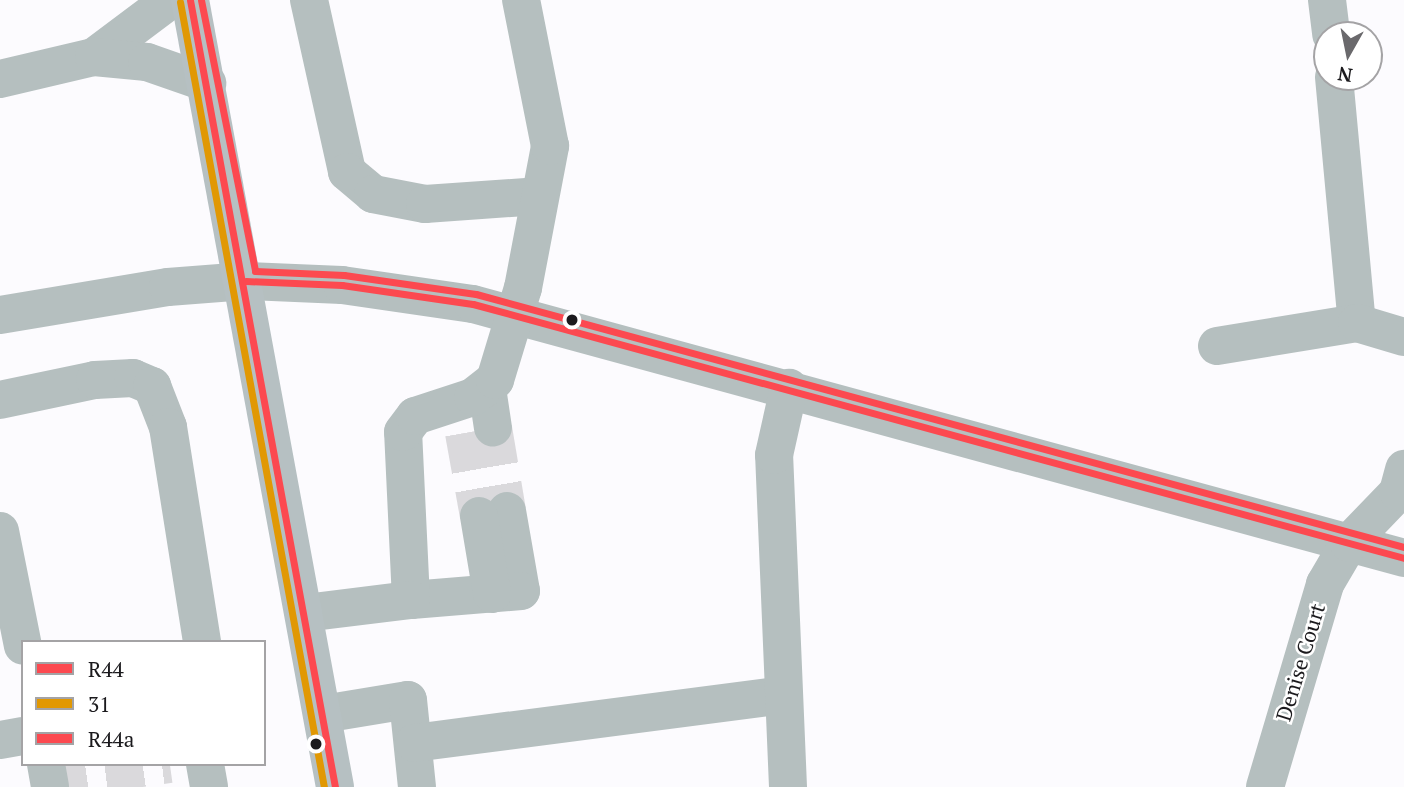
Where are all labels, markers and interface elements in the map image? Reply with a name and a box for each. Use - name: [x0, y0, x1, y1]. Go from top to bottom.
- north arrow: [1313, 21, 1383, 91]
- text: N: [1336, 62, 1354, 89]
- unlabelled marker: [565, 313, 579, 327]
- street label: Denise Court: [1270, 600, 1330, 724]
- legend: [21, 640, 266, 766]
- text: R44: [88, 655, 124, 683]
- text: 31: [88, 690, 110, 718]
- text: R44a: [88, 725, 134, 753]
- unlabelled marker: [309, 737, 323, 751]

